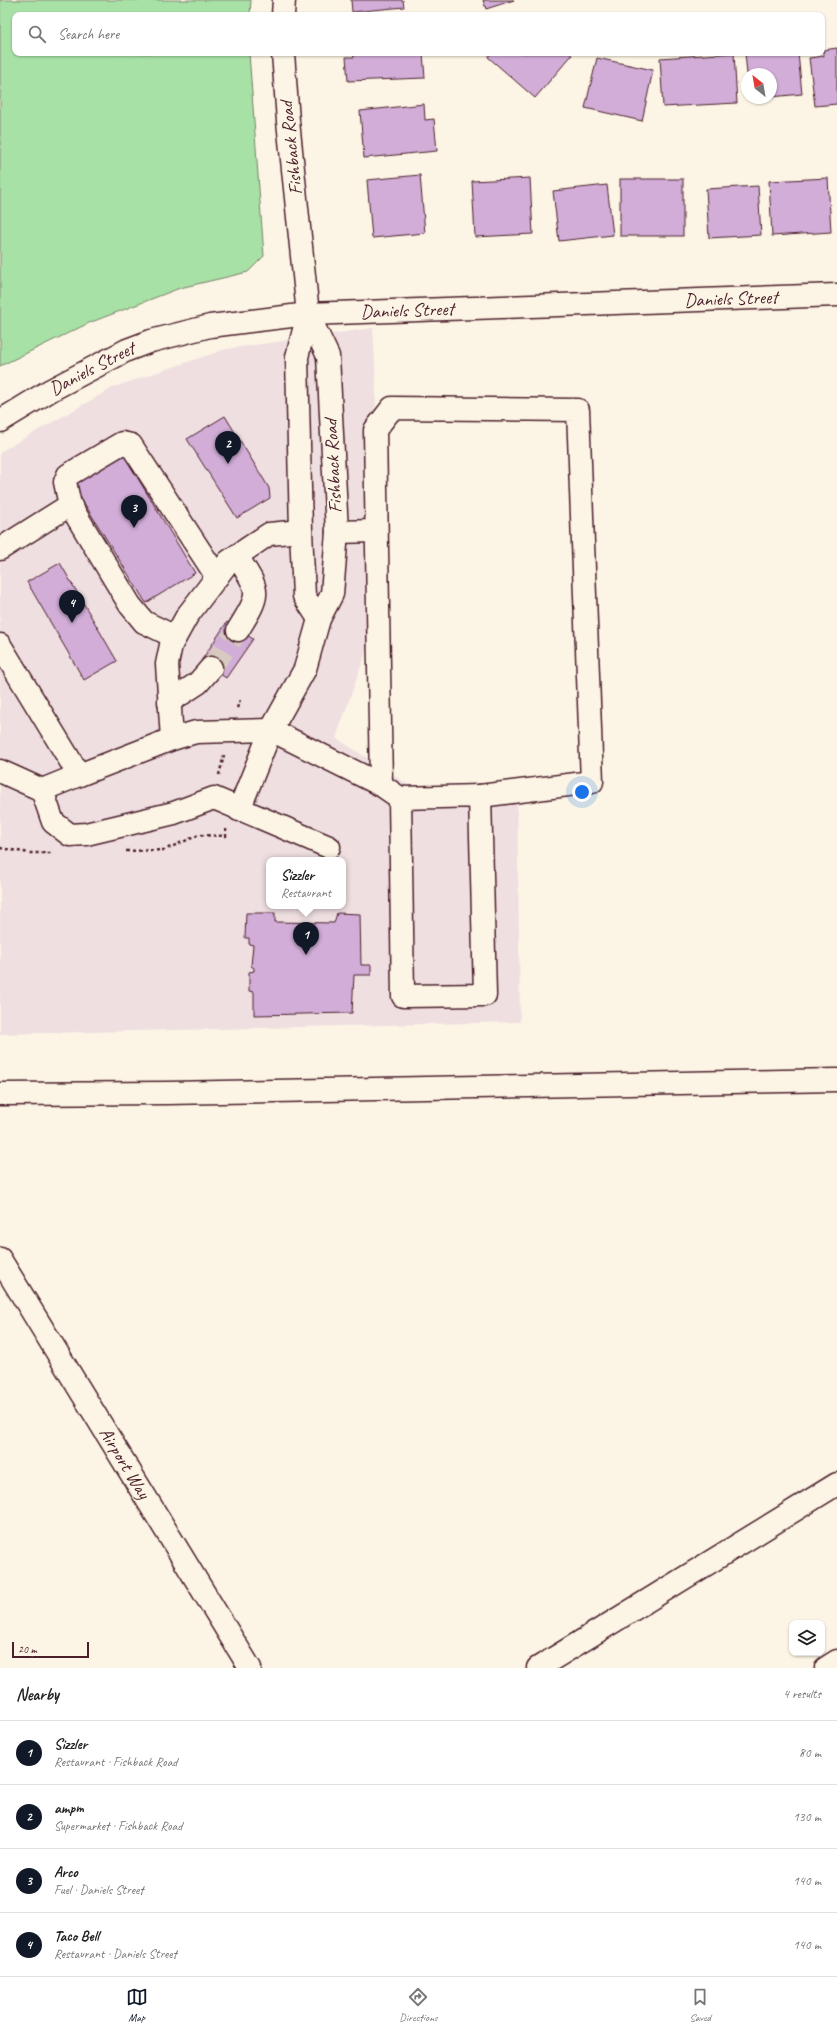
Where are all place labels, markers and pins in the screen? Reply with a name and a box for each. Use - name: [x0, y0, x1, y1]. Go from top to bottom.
- pin: 2: [215, 431, 241, 464]
- pin: 3: [121, 495, 147, 528]
- pin: 4: [59, 590, 85, 623]
- pin: 1: [293, 922, 319, 955]

